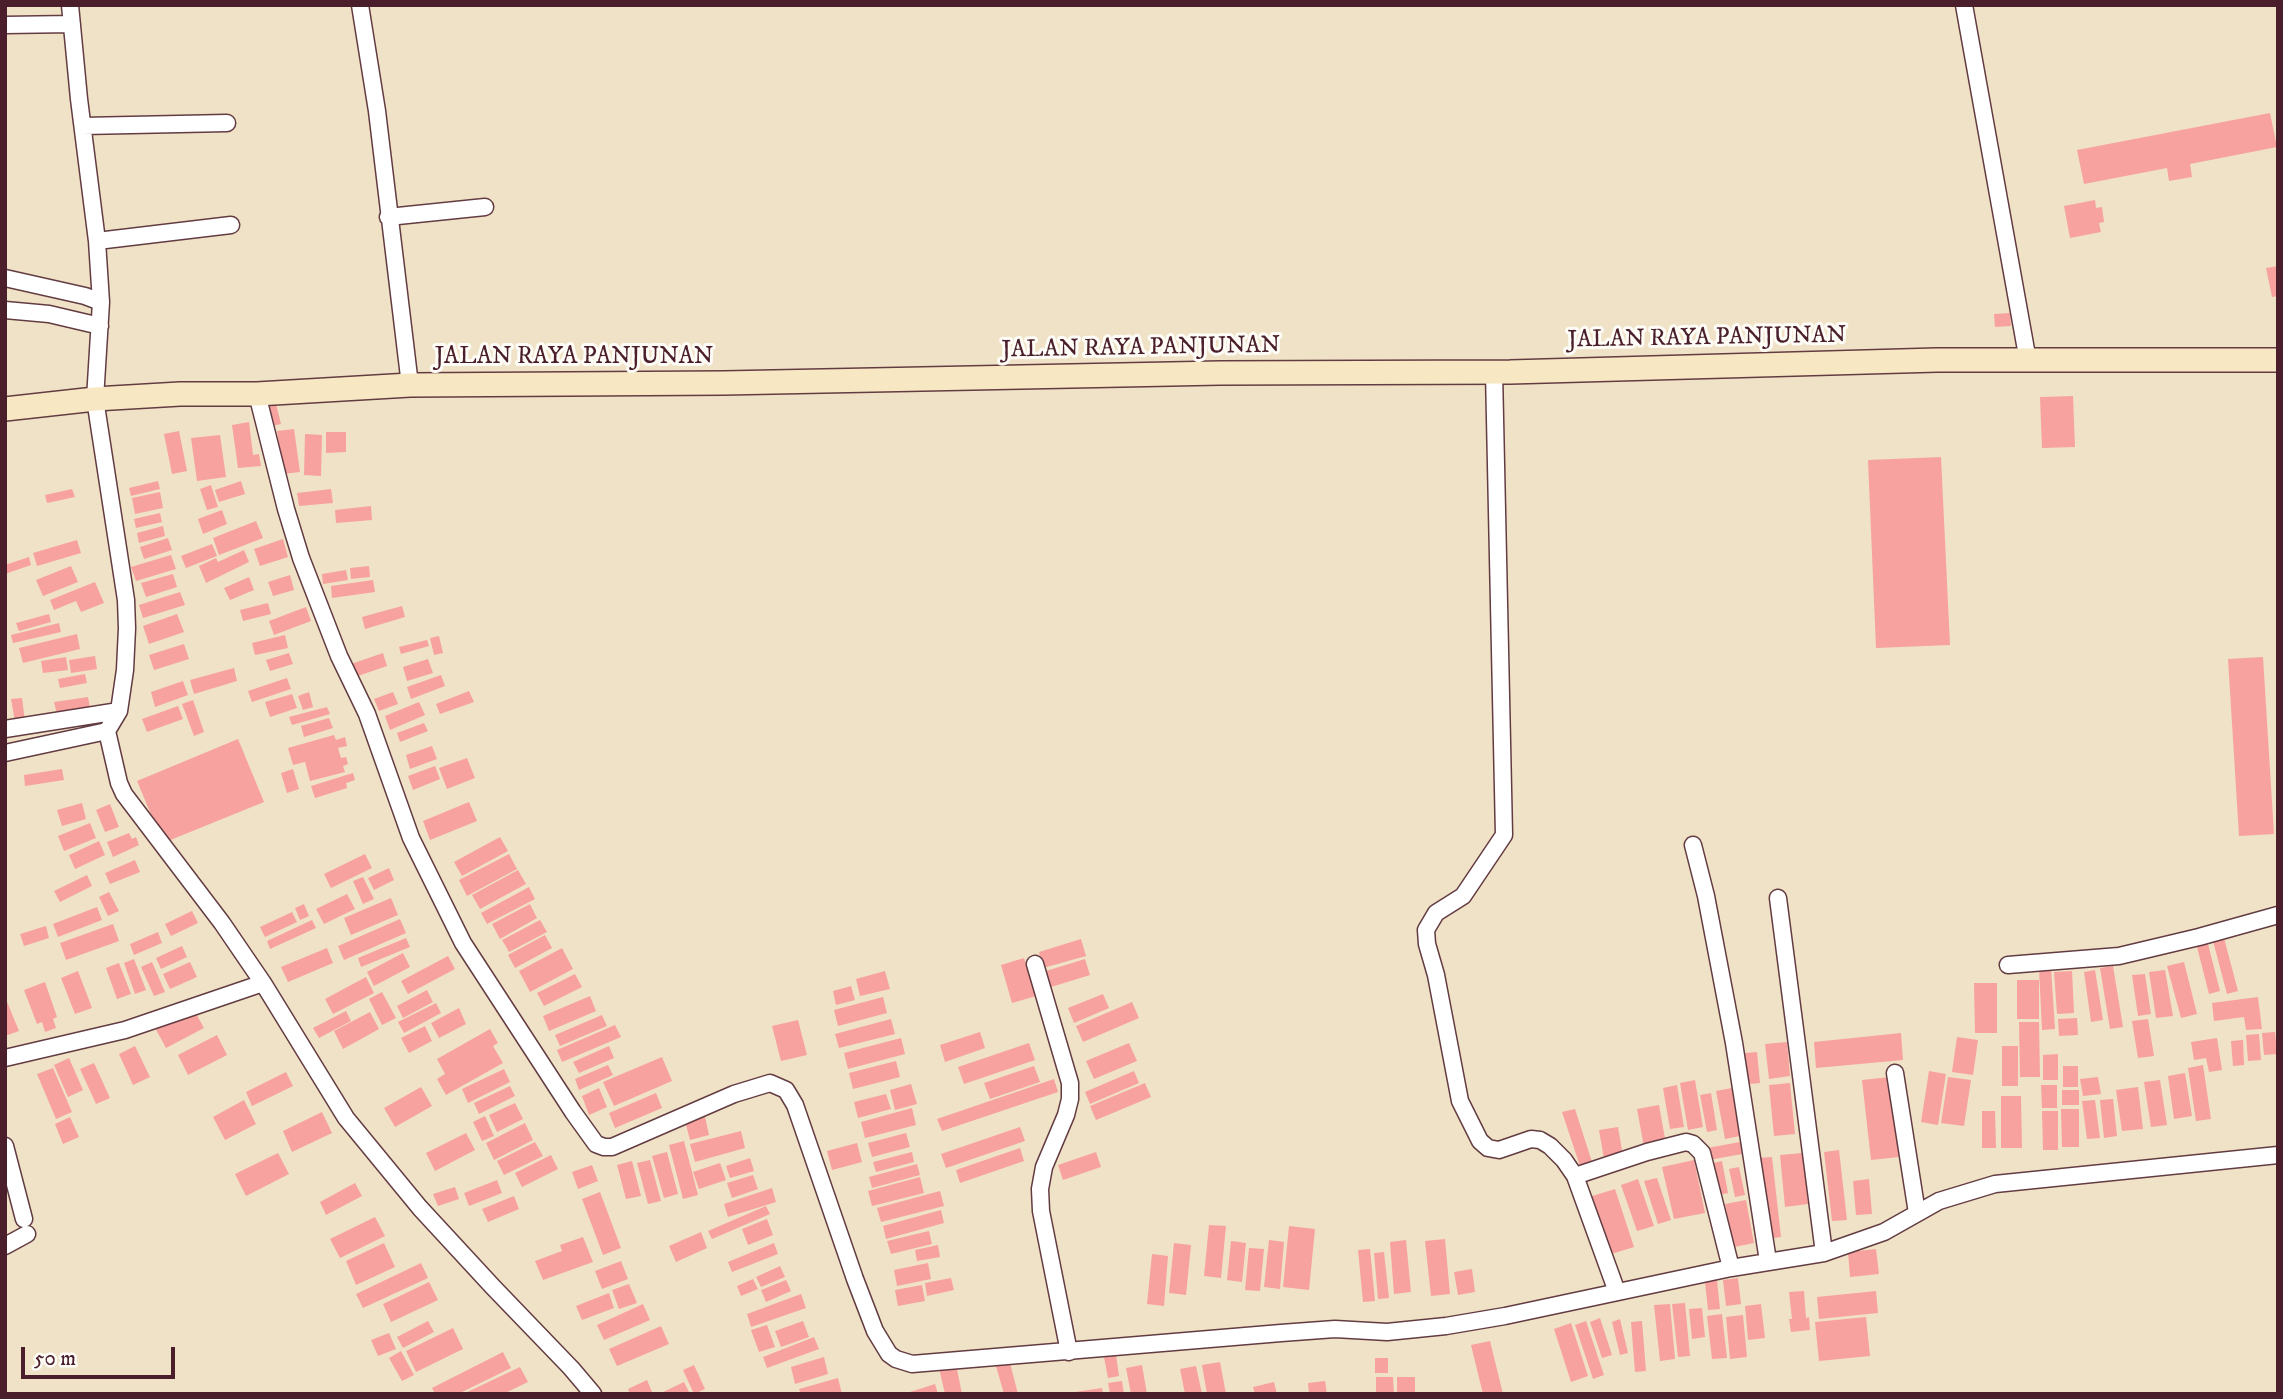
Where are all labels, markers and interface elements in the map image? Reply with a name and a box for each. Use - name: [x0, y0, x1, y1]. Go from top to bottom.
- street label: JALAN RAYA PANJUNAN: [1567, 322, 1847, 356]
- street label: JALAN RAYA PANJUNAN: [1001, 332, 1281, 366]
- street label: JALAN RAYA PANJUNAN: [435, 344, 713, 372]
- scale bar: [24, 1332, 178, 1376]
- text: 50 m: [34, 1346, 76, 1372]

